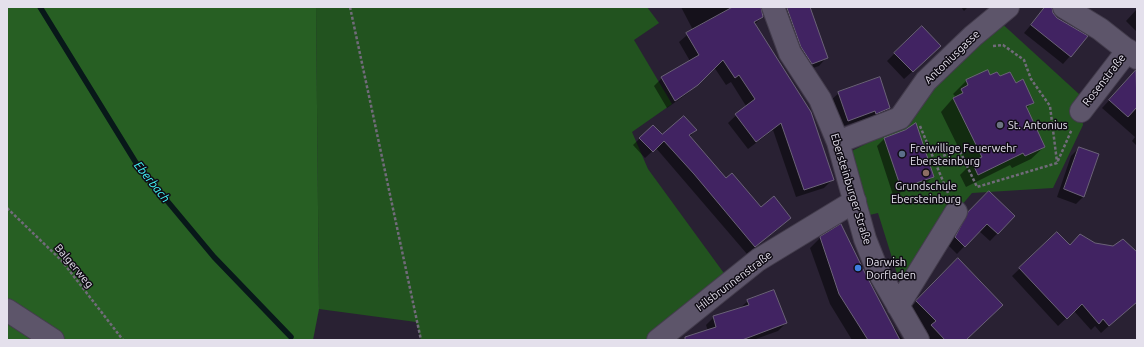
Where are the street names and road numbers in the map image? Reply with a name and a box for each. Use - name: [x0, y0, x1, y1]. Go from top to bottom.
- street label: Antoniusgasse: [922, 27, 982, 87]
- street label: Rosenstraße: [1080, 52, 1128, 108]
- street label: Ebersteinburger Straße: [828, 132, 874, 246]
- street label: Balgerweg: [52, 241, 96, 291]
- street label: Hilsbrunnenstraße: [694, 248, 774, 314]

